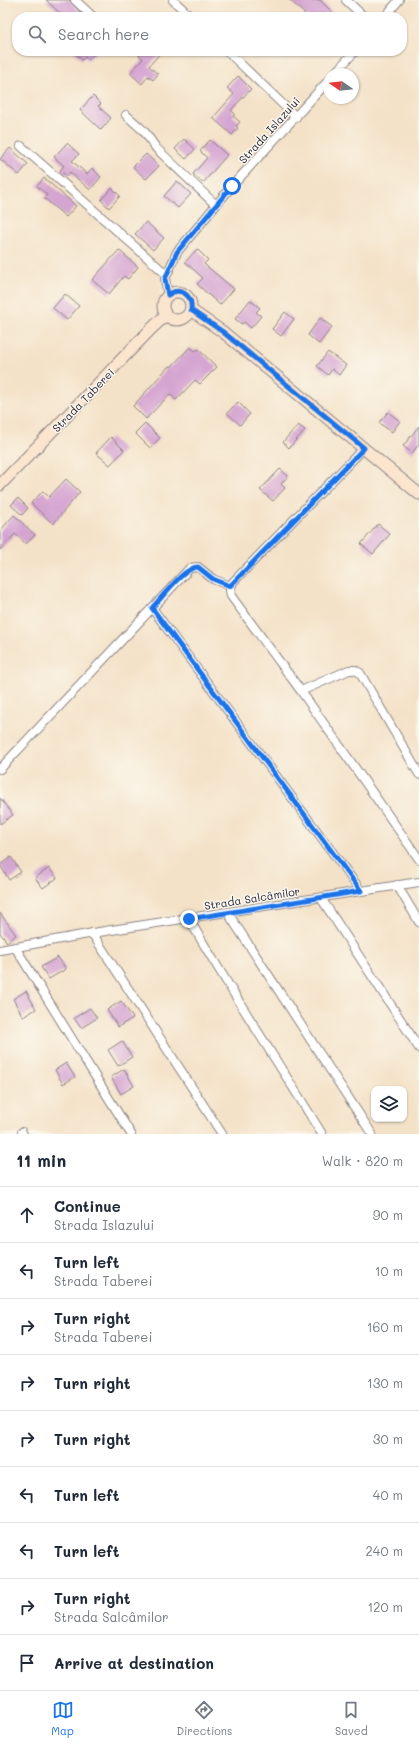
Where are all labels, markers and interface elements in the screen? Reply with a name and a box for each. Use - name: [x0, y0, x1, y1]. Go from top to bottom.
- search box: [12, 12, 407, 56]
- icon: search: [26, 23, 48, 45]
- text: Search here: [58, 24, 149, 44]
- north arrow: [323, 68, 359, 104]
- street label: Strada Islazului: [235, 93, 303, 167]
- route start: [223, 177, 241, 195]
- street label: Strada Taberei: [49, 365, 117, 435]
- street label: Strada Salcâmilor: [203, 883, 301, 913]
- route end: [180, 910, 198, 928]
- map controls: [371, 1086, 407, 1122]
- button: layers: [371, 1086, 407, 1122]
- text: 11 min: [16, 1149, 66, 1171]
- text: Walk · 820 m: [322, 1152, 403, 1169]
- text: Continue: [54, 1196, 121, 1216]
- icon: ahead: [16, 1204, 38, 1226]
- text: 90 m: [373, 1206, 403, 1223]
- text: Strada Islazului: [54, 1216, 154, 1233]
- text: Turn left: [54, 1252, 119, 1272]
- icon: left: [16, 1260, 38, 1282]
- text: 10 m: [375, 1262, 403, 1279]
- text: Strada Taberei: [54, 1272, 152, 1289]
- text: Turn right: [54, 1308, 131, 1328]
- icon: right: [16, 1316, 38, 1338]
- text: 160 m: [367, 1318, 403, 1335]
- text: Strada Taberei: [54, 1328, 152, 1345]
- icon: right: [16, 1372, 38, 1394]
- text: Turn right: [54, 1373, 131, 1393]
- text: 130 m: [367, 1374, 403, 1391]
- icon: right: [16, 1428, 38, 1450]
- text: Turn right: [54, 1429, 131, 1449]
- text: 30 m: [373, 1430, 403, 1447]
- icon: left: [16, 1484, 38, 1506]
- text: Turn left: [54, 1485, 119, 1505]
- text: 40 m: [373, 1486, 403, 1503]
- icon: left: [16, 1540, 38, 1562]
- text: Turn left: [54, 1541, 119, 1561]
- text: 240 m: [366, 1542, 403, 1559]
- text: Turn right: [54, 1588, 131, 1608]
- icon: right: [16, 1596, 38, 1618]
- text: 120 m: [367, 1598, 403, 1615]
- text: Strada Salcâmilor: [54, 1608, 168, 1625]
- icon: arrive: [16, 1652, 38, 1674]
- text: Arrive at destination: [54, 1653, 214, 1673]
- tab: Map: [51, 1699, 74, 1738]
- tab: Directions: [176, 1699, 232, 1738]
- tab: Saved: [335, 1699, 368, 1738]

